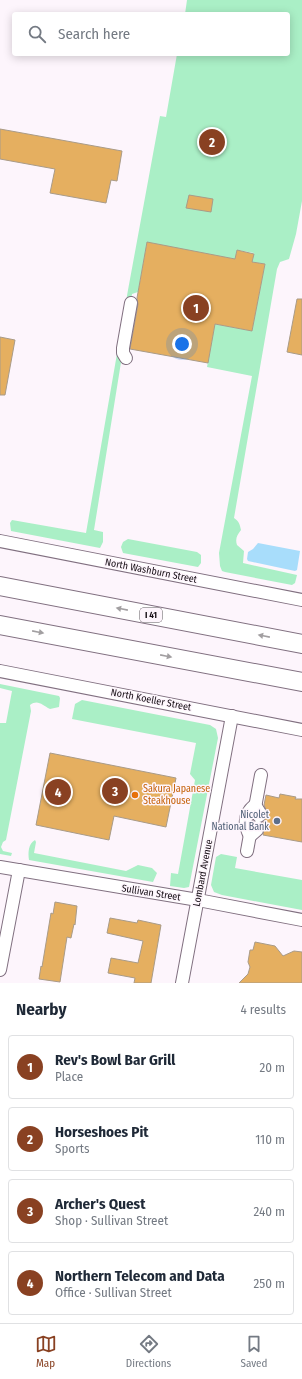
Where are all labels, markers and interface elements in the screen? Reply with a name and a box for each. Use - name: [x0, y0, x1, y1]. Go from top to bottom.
- search box: [12, 12, 290, 56]
- icon: search: [26, 23, 48, 45]
- text: Search here: [58, 25, 130, 43]
- pin: 2: [199, 127, 225, 157]
- pin: 1: [183, 293, 209, 323]
- your location: [172, 334, 192, 354]
- street label: North Washburn Street: [104, 556, 199, 586]
- one-way arrow: [116, 606, 128, 612]
- road number: I 41: [140, 608, 162, 622]
- one-way arrow: [32, 629, 44, 635]
- one-way arrow: [258, 633, 270, 639]
- one-way arrow: [160, 654, 172, 660]
- street label: North Koeller Street: [110, 686, 193, 714]
- pin: 3: [102, 776, 128, 806]
- pin: 4: [45, 777, 71, 807]
- place label: Sakura Japanese Steakhouse: [143, 783, 210, 807]
- marker: Sakura Japanese Steakhouse: [130, 790, 140, 800]
- place label: Nicolet National Bank: [212, 809, 270, 833]
- marker: Nicolet National Bank: [272, 816, 282, 826]
- street label: Lombard Avenue: [191, 838, 215, 908]
- street label: Sullivan Street: [121, 882, 182, 904]
- text: Nearby: [16, 999, 67, 1020]
- text: 4 results: [240, 1002, 286, 1017]
- text: Rev's Bowl Bar Grill: [55, 1051, 175, 1069]
- text: 1: [27, 1060, 33, 1075]
- text: 20 m: [259, 1060, 285, 1075]
- text: Place: [55, 1069, 83, 1084]
- text: Horseshoes Pit: [55, 1123, 149, 1141]
- text: 2: [27, 1132, 33, 1147]
- text: 110 m: [255, 1132, 285, 1147]
- text: Sports: [55, 1141, 90, 1156]
- text: Archer's Quest: [55, 1195, 145, 1213]
- text: 3: [27, 1204, 33, 1219]
- text: 240 m: [253, 1204, 285, 1219]
- text: Shop · Sullivan Street: [55, 1213, 168, 1228]
- text: Northern Telecom and Data: [55, 1267, 225, 1285]
- text: 4: [27, 1276, 33, 1291]
- text: 250 m: [253, 1276, 285, 1291]
- text: Office · Sullivan Street: [55, 1285, 172, 1300]
- tab: Map: [35, 1333, 57, 1370]
- tab: Directions: [126, 1333, 171, 1370]
- tab: Saved: [241, 1333, 267, 1370]

